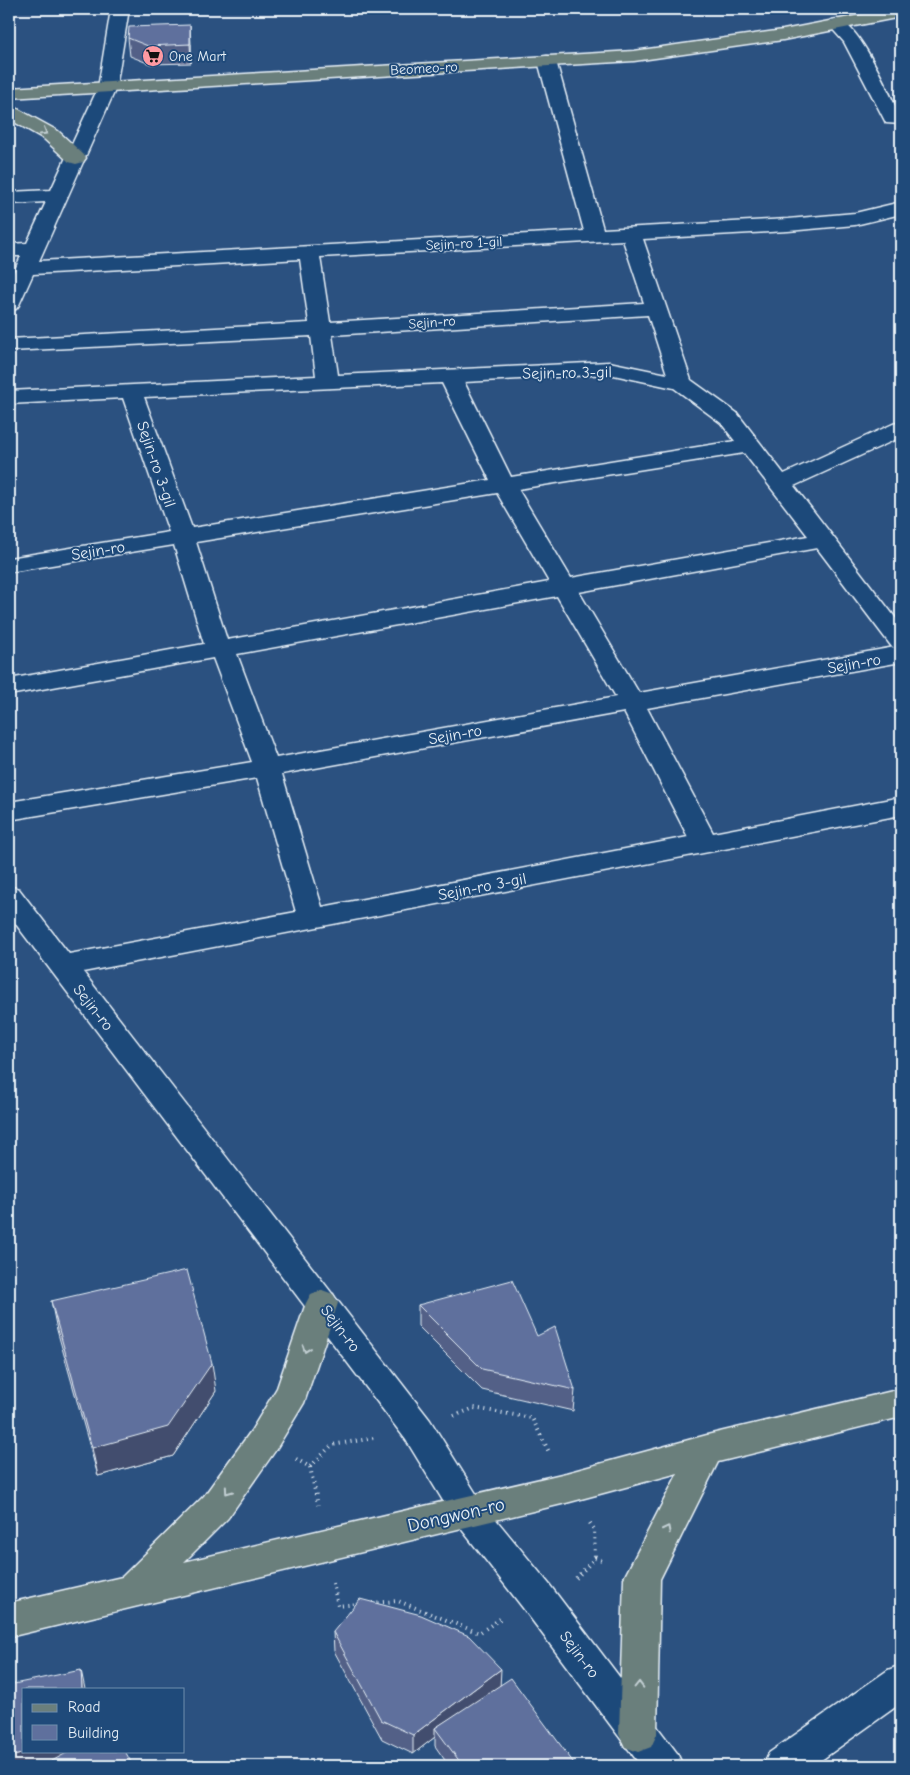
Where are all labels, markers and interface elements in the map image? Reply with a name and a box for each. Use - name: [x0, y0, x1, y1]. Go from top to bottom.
- supermarket icon: One Mart: [141, 44, 165, 68]
- place label: One Mart: [169, 48, 227, 65]
- street label: Beomeo-ro: [390, 58, 458, 79]
- one-way arrow: [39, 125, 48, 135]
- street label: Sejin-ro 1-gil: [425, 233, 503, 254]
- street label: Sejin-ro: [408, 312, 456, 333]
- street label: Sejin-ro 3-gil: [522, 363, 612, 383]
- street label: Sejin-ro 3-gil: [133, 419, 179, 510]
- street label: Sejin-ro: [70, 538, 126, 564]
- street label: Sejin-ro: [826, 650, 882, 678]
- street label: Sejin-ro: [427, 721, 483, 749]
- street label: Sejin-ro 3-gil: [437, 870, 528, 904]
- street label: Sejin-ro: [69, 981, 117, 1034]
- street label: Sejin-ro: [317, 1302, 364, 1356]
- one-way arrow: [302, 1345, 312, 1353]
- one-way arrow: [225, 1485, 234, 1494]
- street label: Dongwon-ro: [405, 1493, 507, 1537]
- one-way arrow: [661, 1525, 671, 1534]
- street label: Sejin-ro: [556, 1628, 603, 1682]
- one-way arrow: [634, 1681, 645, 1689]
- legend: [22, 1688, 185, 1752]
- text: Road: [68, 1698, 100, 1716]
- text: Building: [68, 1724, 119, 1742]

